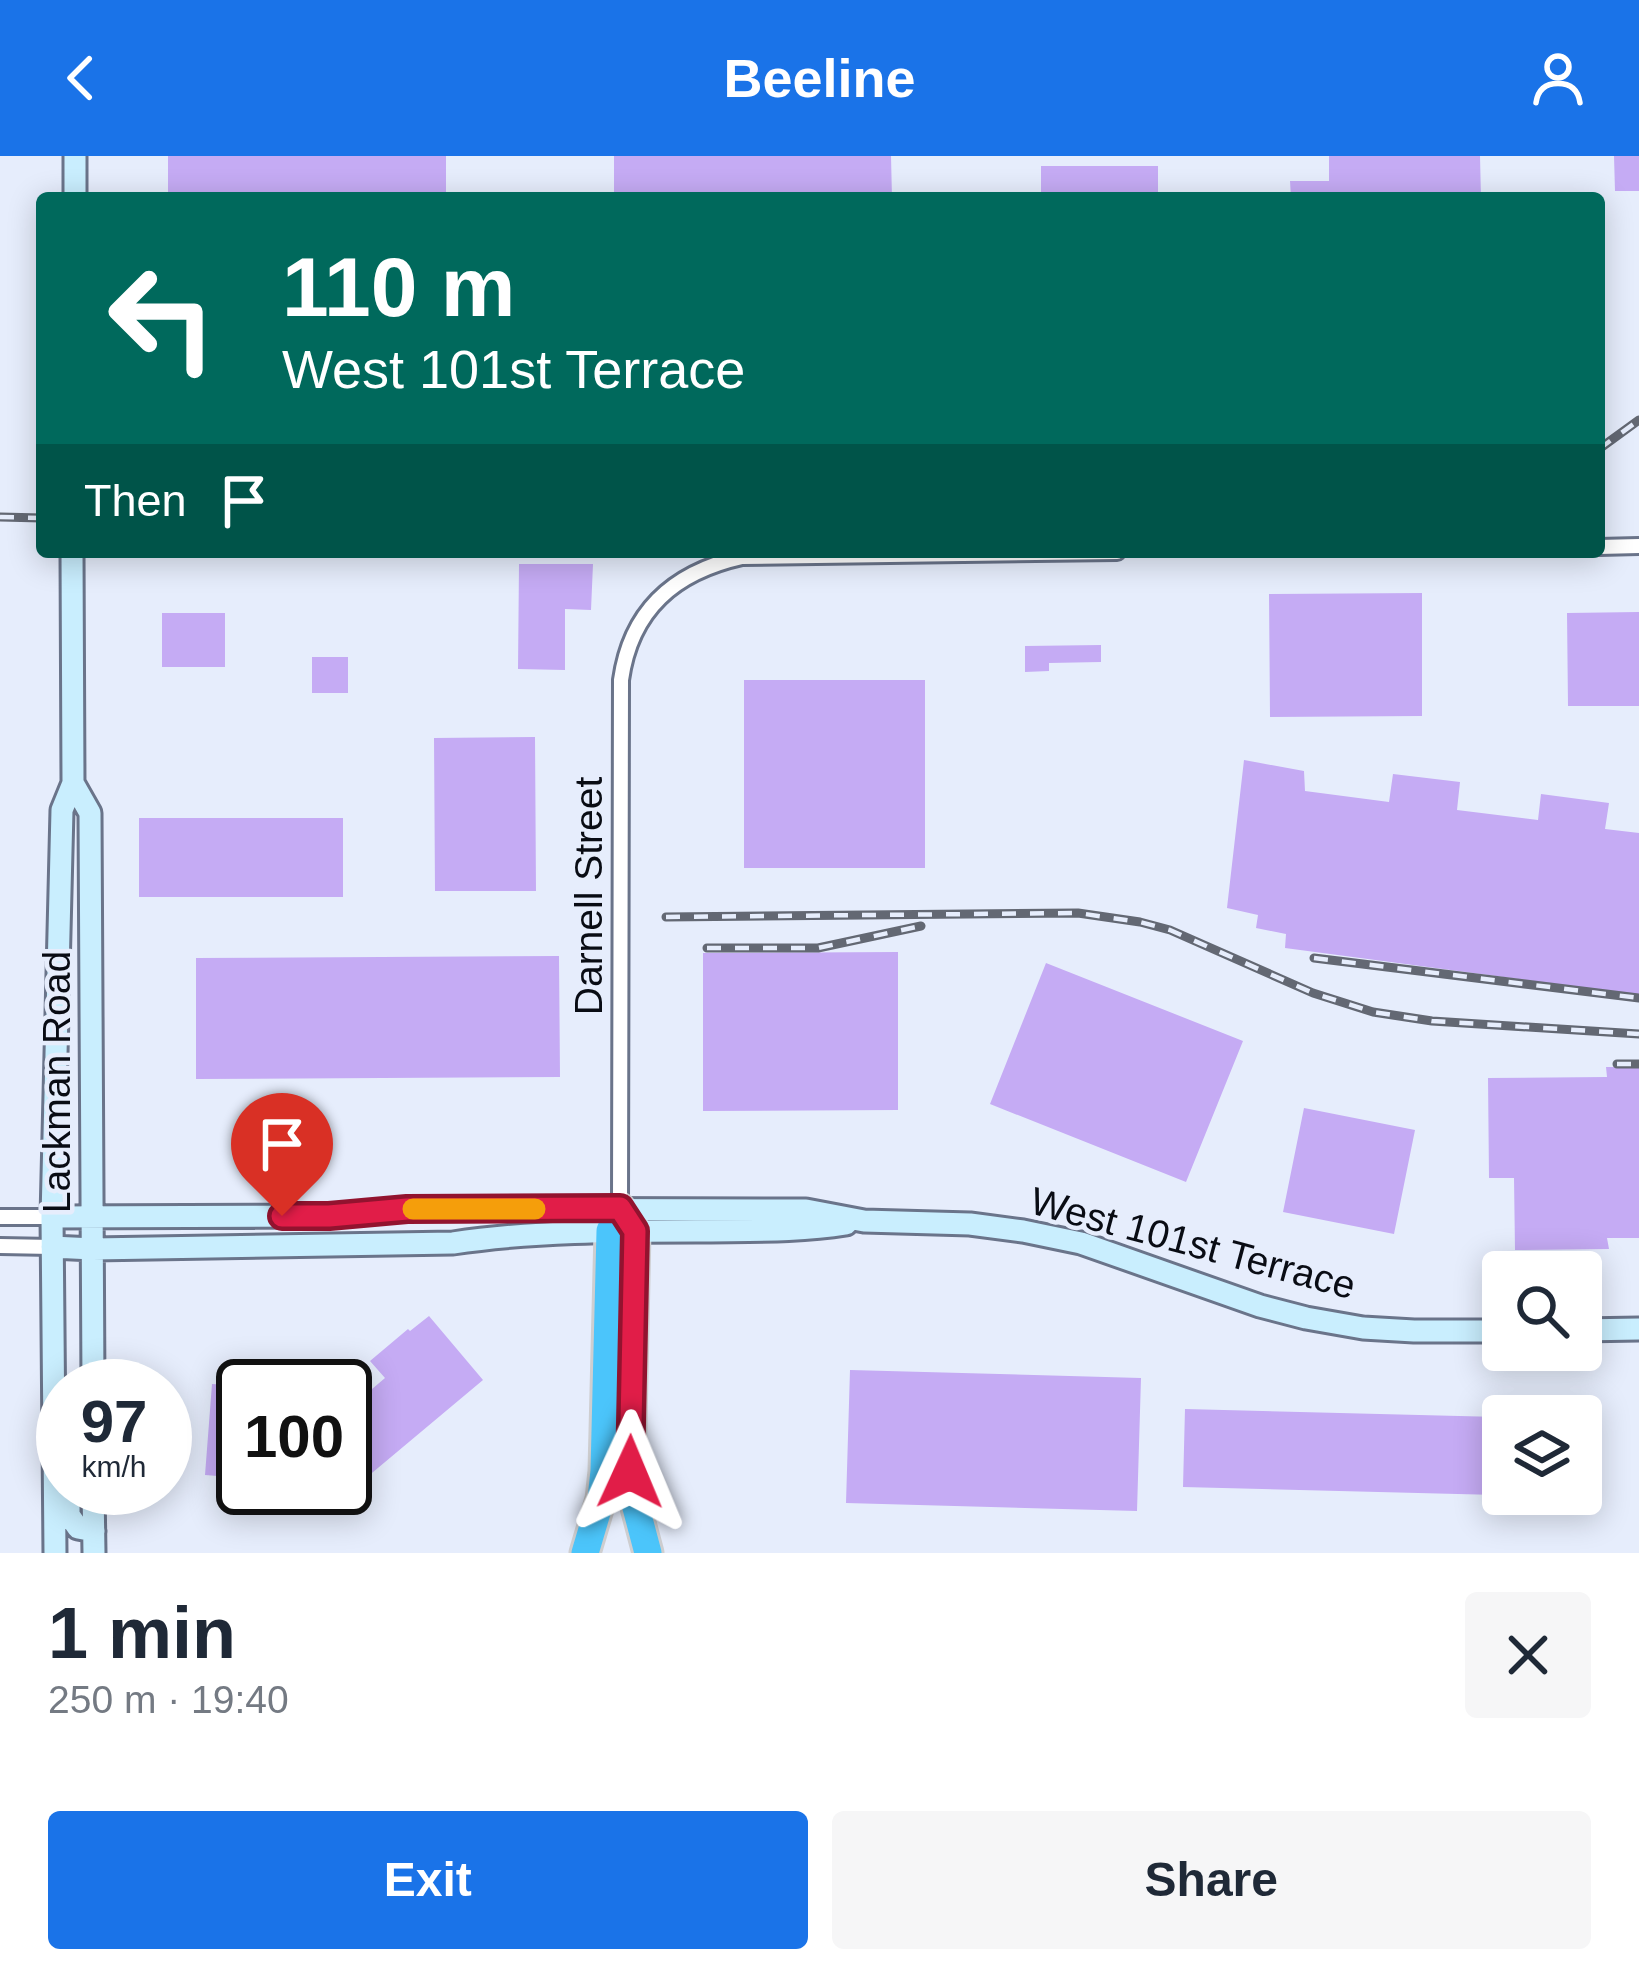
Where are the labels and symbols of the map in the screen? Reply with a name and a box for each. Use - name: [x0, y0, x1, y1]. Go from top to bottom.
- street label: Darnell Street: [567, 777, 610, 1015]
- street label: Lackman Road: [35, 951, 78, 1213]
- pin: [231, 1093, 333, 1216]
- street label: West 101st Terrace: [1026, 1179, 1360, 1307]
- speed limit sign: 100: [216, 1359, 372, 1515]
- position arrow: [567, 1409, 693, 1535]

